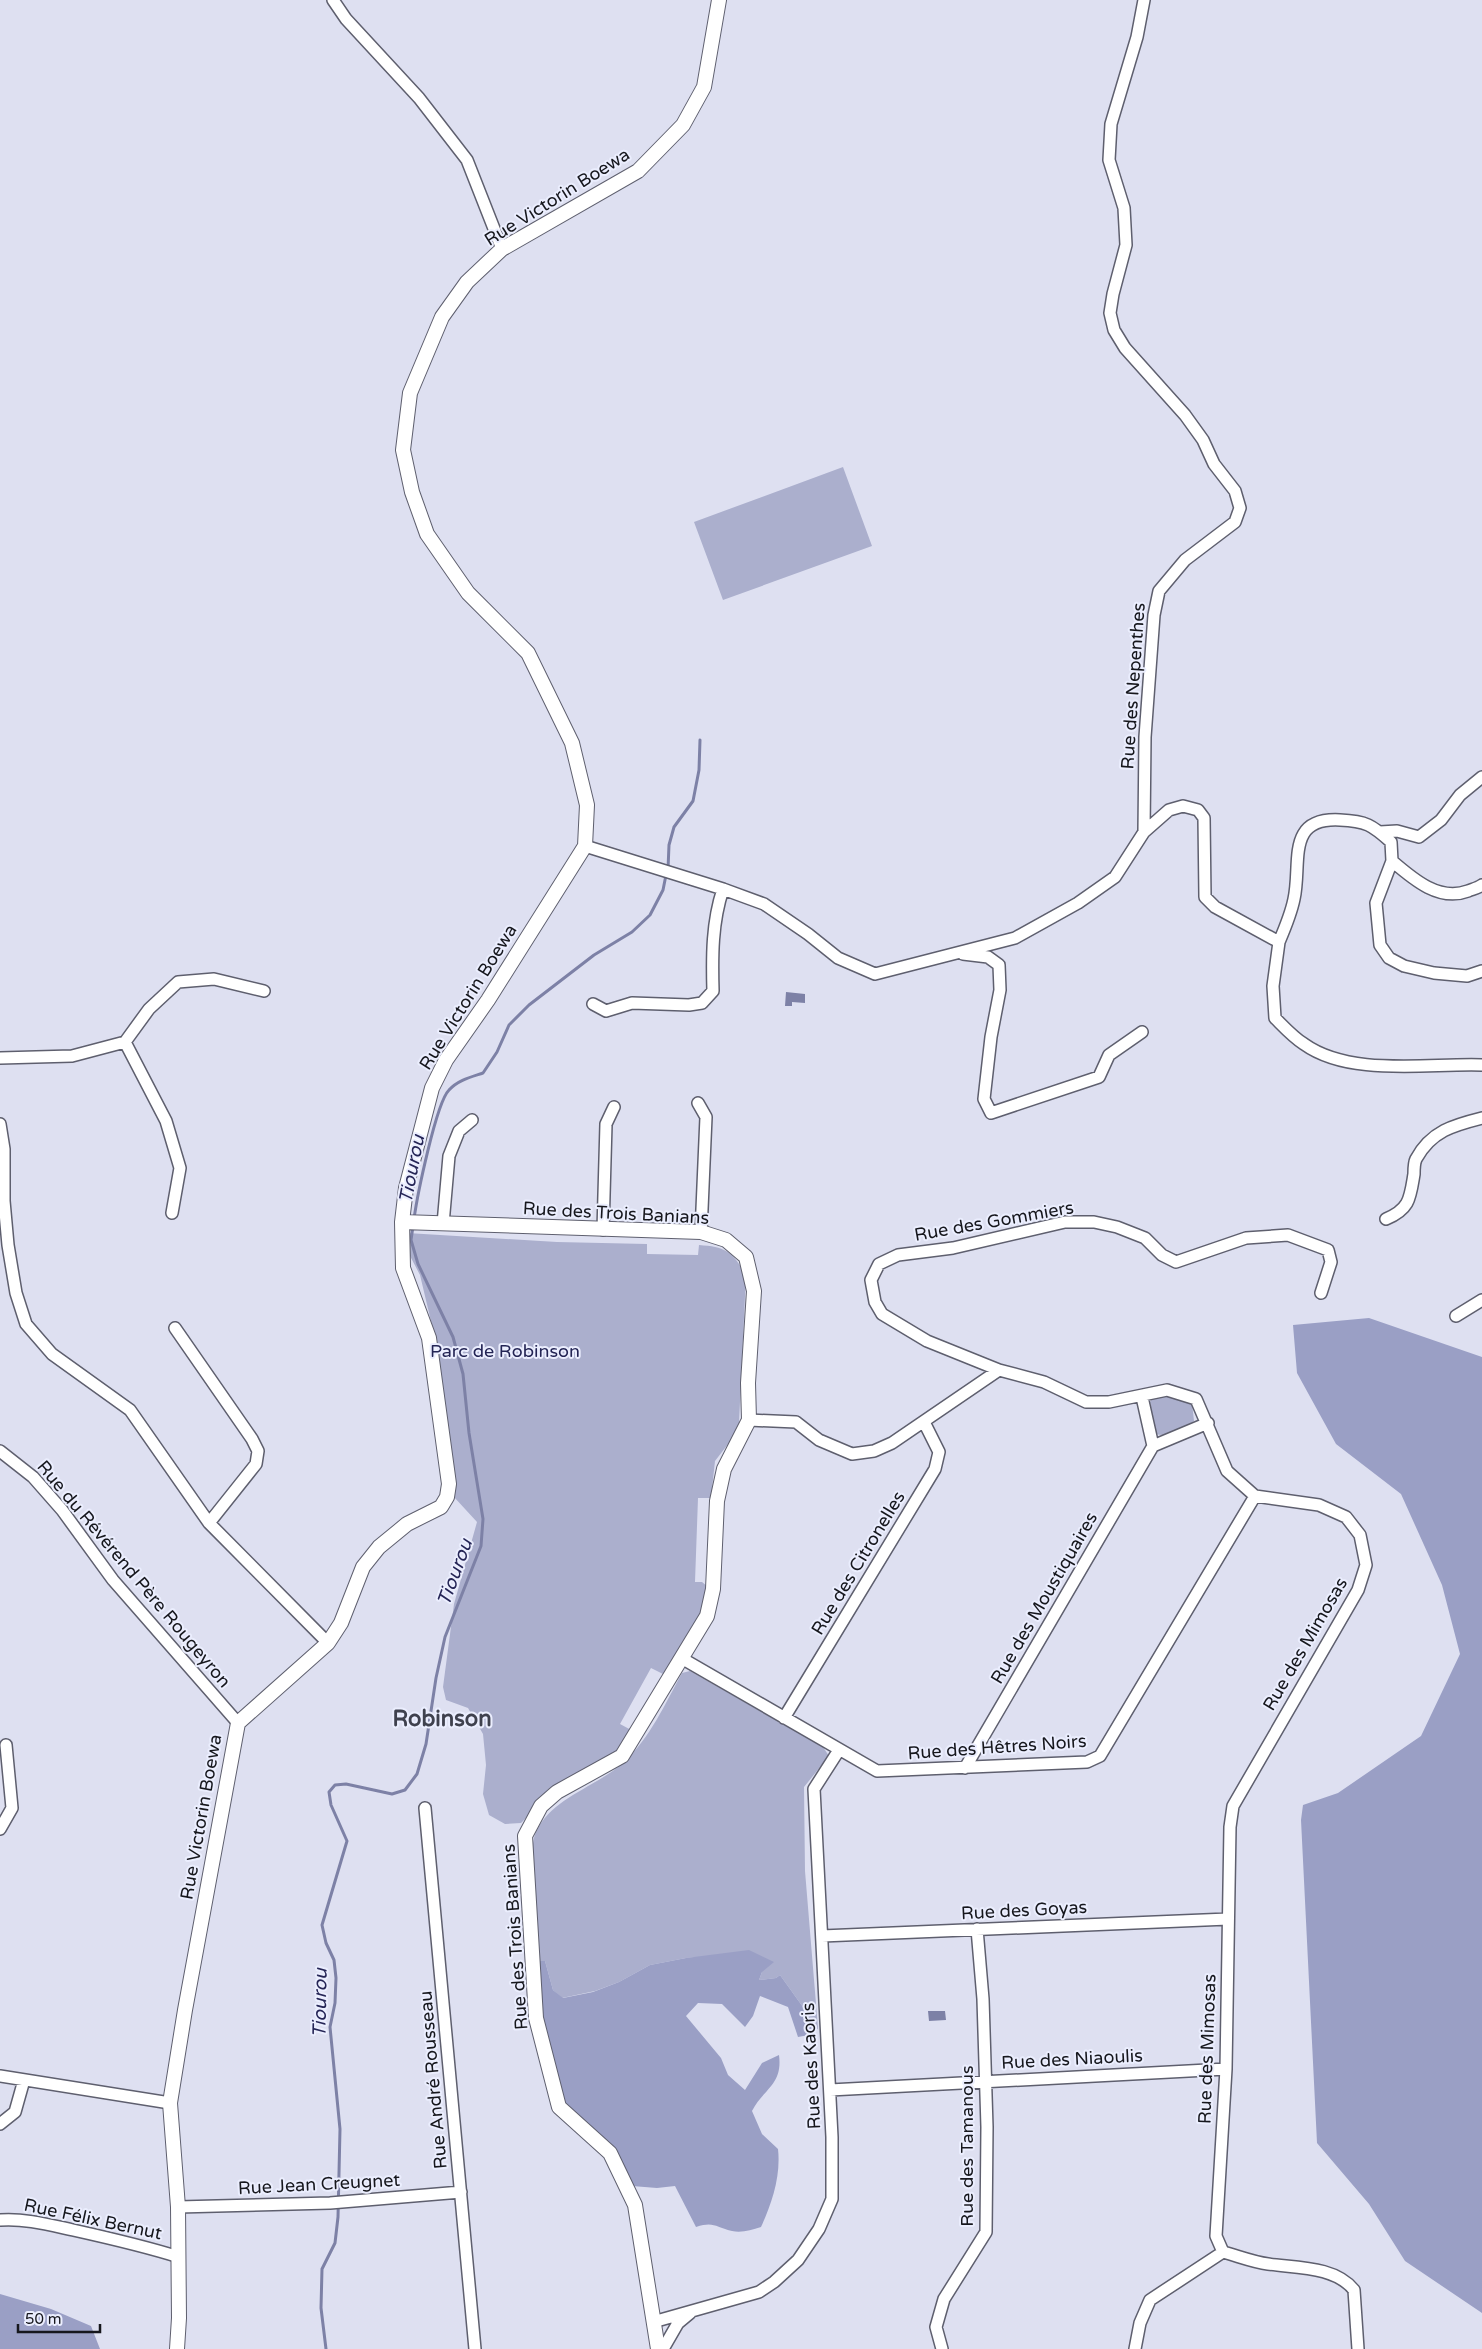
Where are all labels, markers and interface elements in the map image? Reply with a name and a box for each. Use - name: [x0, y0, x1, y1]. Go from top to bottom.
- street label: Rue Victorin Boewa: [480, 143, 634, 251]
- street label: Rue des Nepenthes: [1116, 602, 1150, 770]
- street label: Rue Victorin Boewa: [414, 920, 522, 1074]
- water label: Tiourou: [395, 1132, 430, 1205]
- street label: Rue des Gommiers: [913, 1196, 1075, 1246]
- street label: Rue des Trois Banians: [522, 1197, 710, 1229]
- park label: Parc de Robinson: [430, 1340, 580, 1362]
- street label: Rue du Révérend Père Rougeyron: [32, 1456, 236, 1692]
- street label: Rue des Citronelles: [806, 1487, 910, 1639]
- street label: Rue des Moustiquaires: [986, 1508, 1102, 1688]
- water label: Tiourou: [433, 1535, 478, 1609]
- street label: Rue des Mimosas: [1258, 1574, 1352, 1714]
- district label: Robinson: [392, 1706, 492, 1732]
- street label: Rue des Hêtres Noirs: [907, 1730, 1087, 1764]
- street label: Rue Victorin Boewa: [176, 1733, 226, 1901]
- street label: Rue des Trois Banians: [498, 1843, 532, 2031]
- street label: Rue des Goyas: [960, 1896, 1088, 1924]
- water label: Tiourou: [308, 1967, 332, 2038]
- street label: Rue des Mimosas: [1193, 1974, 1221, 2124]
- street label: Rue André Rousseau: [414, 1990, 452, 2170]
- street label: Rue des Kaoris: [797, 2002, 825, 2130]
- street label: Rue des Niaoulis: [1001, 2044, 1143, 2074]
- street label: Rue des Tamanous: [956, 2065, 978, 2227]
- street label: Rue Jean Creugnet: [237, 2169, 401, 2199]
- street label: Rue Félix Bernut: [22, 2194, 164, 2244]
- scale bar: [18, 2302, 100, 2334]
- text: 50 m: [25, 2310, 62, 2328]

